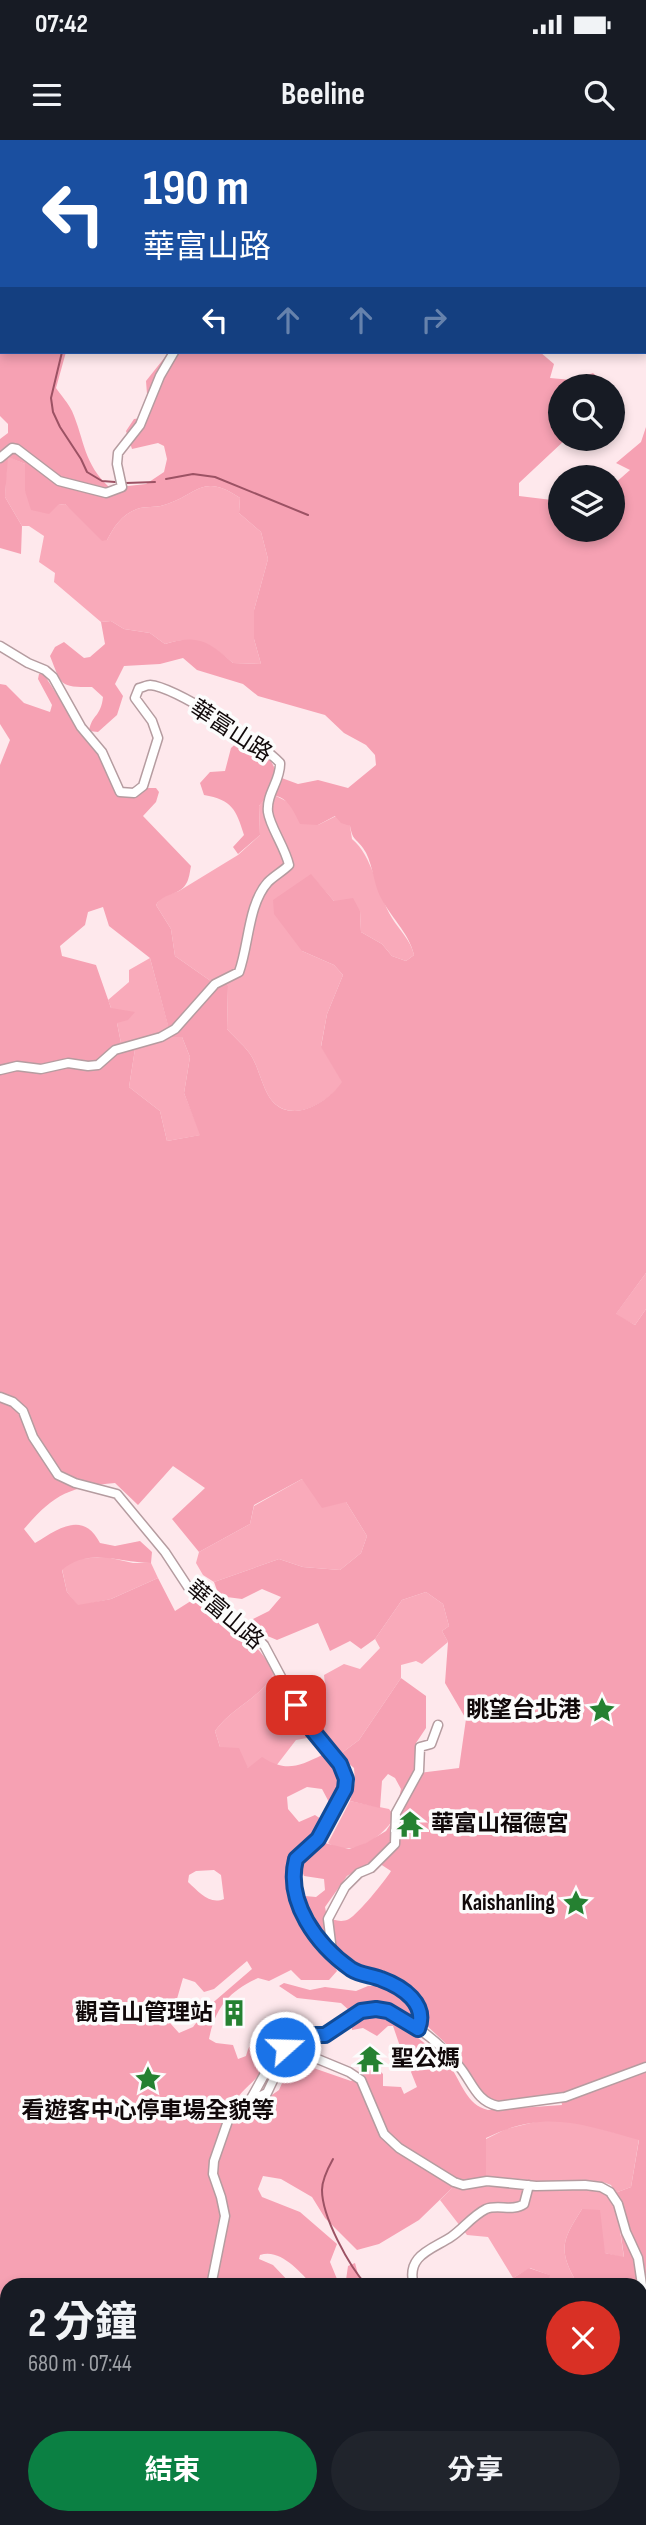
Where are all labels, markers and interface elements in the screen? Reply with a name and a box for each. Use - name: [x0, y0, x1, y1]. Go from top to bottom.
- text: 07:42: [35, 9, 88, 40]
- text: Beeline: [281, 75, 365, 114]
- icon: menu: [28, 76, 66, 114]
- icon: search: [580, 76, 618, 114]
- text: 190 m: [143, 160, 249, 219]
- icon: left: [28, 168, 119, 259]
- text: 華富山路: [143, 228, 271, 267]
- icon: left: [196, 301, 234, 339]
- icon: ahead: [269, 301, 307, 339]
- icon: ahead: [342, 301, 380, 339]
- icon: right: [415, 301, 453, 339]
- map controls: [548, 374, 625, 542]
- button: search: [548, 374, 625, 451]
- button: layers: [548, 465, 625, 542]
- street label: 華富山路: [185, 694, 277, 768]
- street label: 華富山路: [181, 1575, 269, 1655]
- pin: [266, 1675, 326, 1735]
- icon: arrive: [277, 1686, 315, 1724]
- place icon: 眺望台北港: [587, 1695, 617, 1725]
- place label: 眺望台北港: [466, 1696, 581, 1724]
- temple icon: 華富山福德宮: [395, 1809, 425, 1839]
- place label: 華富山福德宮: [431, 1810, 569, 1838]
- place icon: Kaishanling: [561, 1888, 591, 1918]
- place label: Kaishanling: [462, 1889, 555, 1917]
- building icon: 觀音山管理站: [219, 1998, 249, 2028]
- place label: 觀音山管理站: [75, 1999, 213, 2027]
- position arrow: [248, 2010, 322, 2084]
- temple icon: 聖公媽: [355, 2044, 385, 2074]
- place label: 聖公媽: [391, 2045, 460, 2073]
- place icon: 看遊客中心停車場全貌等: [133, 2064, 163, 2094]
- place label: 看遊客中心停車場全貌等: [22, 2097, 275, 2125]
- text: 2 分鐘: [28, 2298, 137, 2349]
- button: close: [546, 2301, 620, 2375]
- text: 680 m · 07:44: [28, 2350, 132, 2378]
- button: 結束: [28, 2431, 317, 2511]
- button: 分享: [331, 2431, 620, 2511]

